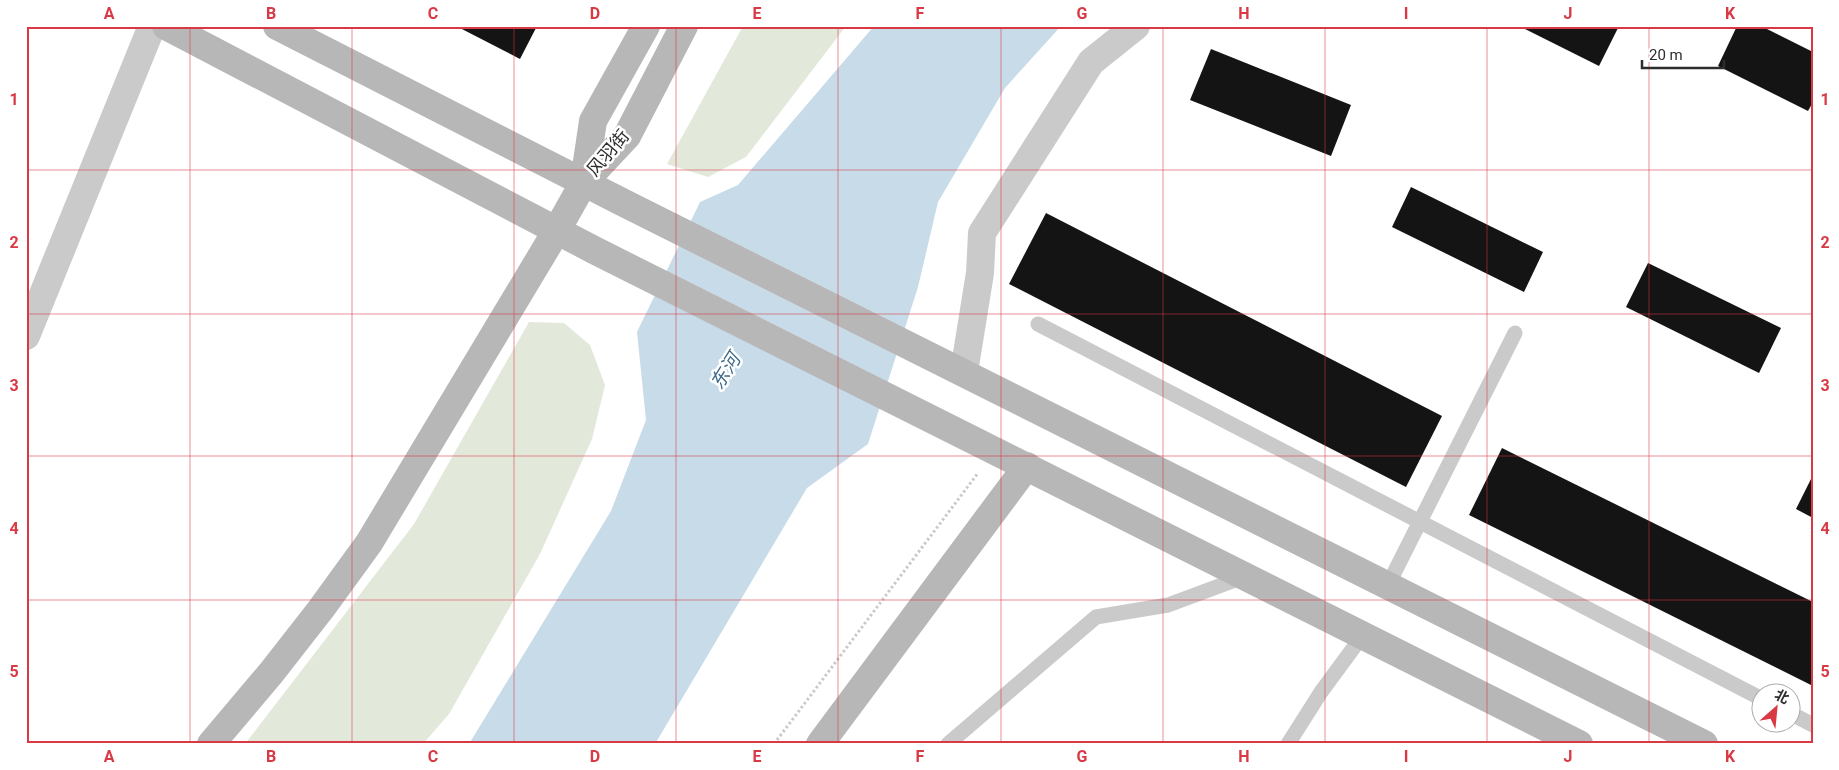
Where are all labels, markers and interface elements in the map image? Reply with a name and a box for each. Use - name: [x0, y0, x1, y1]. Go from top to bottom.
- text: A: [104, 4, 115, 23]
- text: B: [266, 4, 276, 23]
- text: C: [428, 4, 438, 23]
- text: D: [590, 4, 600, 23]
- text: E: [753, 4, 762, 23]
- text: F: [916, 4, 925, 23]
- text: G: [1077, 4, 1088, 23]
- text: H: [1238, 4, 1250, 23]
- text: I: [1404, 4, 1408, 23]
- text: J: [1564, 4, 1572, 23]
- text: K: [1725, 4, 1736, 23]
- scale bar: [1642, 38, 1724, 70]
- text: 20 m: [1649, 46, 1683, 64]
- text: 1: [9, 90, 19, 109]
- text: 1: [1820, 90, 1830, 109]
- street label: 风羽街: [582, 125, 633, 180]
- text: 2: [9, 233, 19, 252]
- text: 2: [1820, 233, 1830, 252]
- water label: 东河: [706, 346, 747, 393]
- text: 3: [9, 376, 19, 395]
- text: 3: [1820, 376, 1830, 395]
- text: 4: [9, 519, 19, 538]
- text: 4: [1820, 519, 1830, 538]
- text: 5: [9, 662, 19, 681]
- text: 5: [1820, 662, 1830, 681]
- north arrow: [1752, 682, 1802, 732]
- text: 北: [1772, 686, 1792, 707]
- text: A: [104, 747, 115, 766]
- text: B: [266, 747, 276, 766]
- text: C: [428, 747, 438, 766]
- text: D: [590, 747, 600, 766]
- text: E: [753, 747, 762, 766]
- text: F: [916, 747, 925, 766]
- text: G: [1077, 747, 1088, 766]
- text: H: [1238, 747, 1250, 766]
- text: I: [1404, 747, 1408, 766]
- text: J: [1564, 747, 1572, 766]
- text: K: [1725, 747, 1736, 766]

